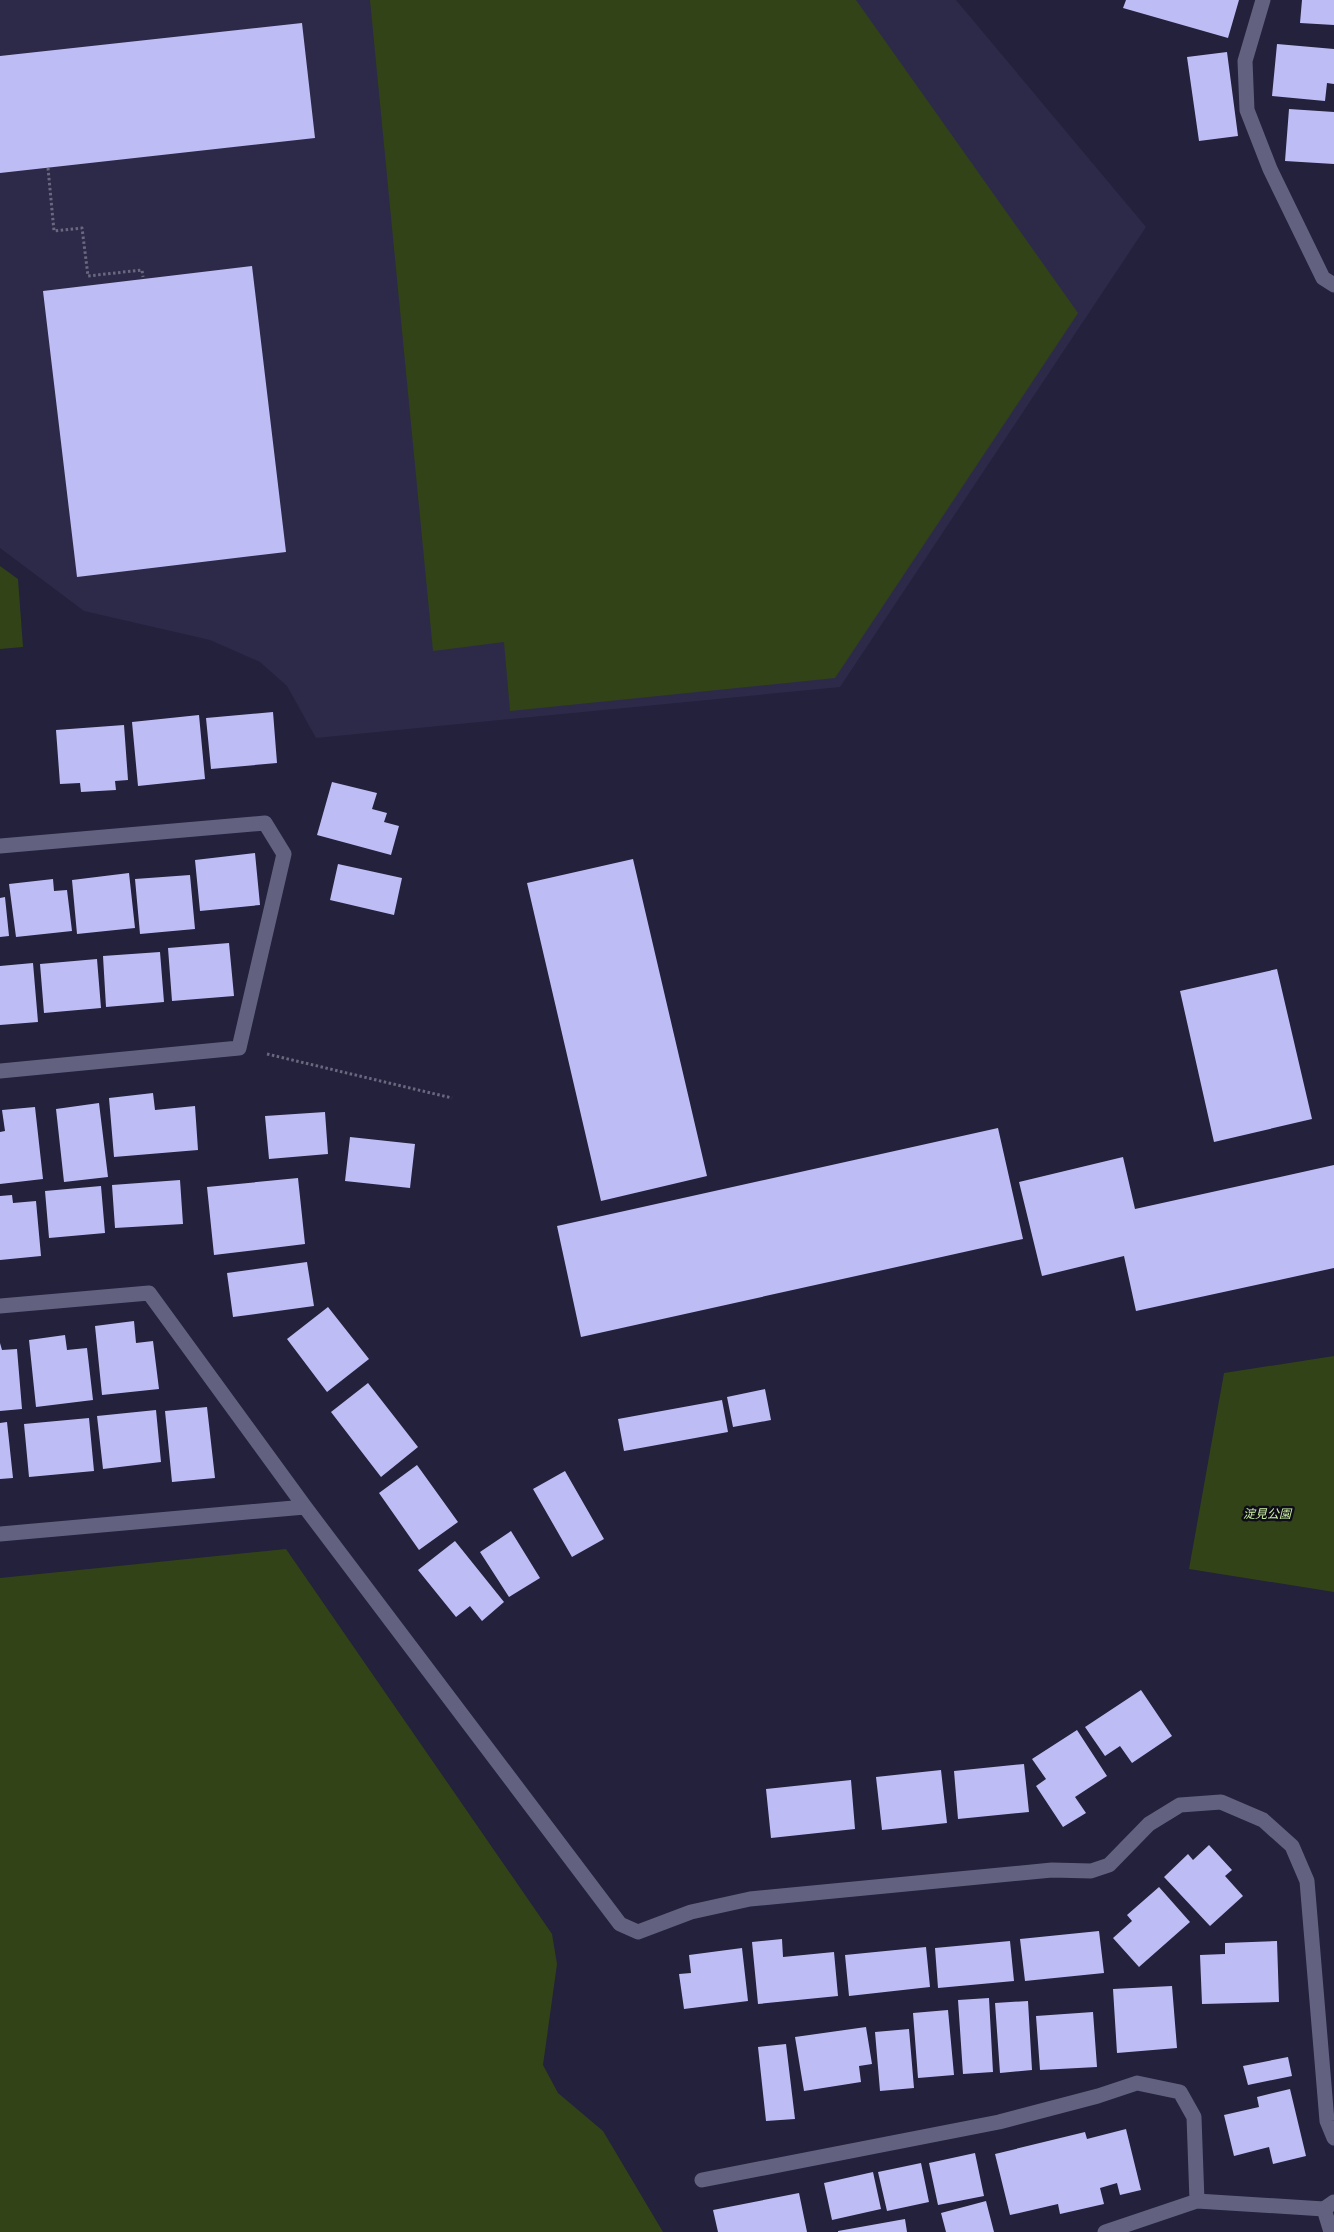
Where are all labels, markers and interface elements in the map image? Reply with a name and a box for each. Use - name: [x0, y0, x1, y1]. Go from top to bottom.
- park label: 淀見公園: [1243, 1504, 1293, 1522]

